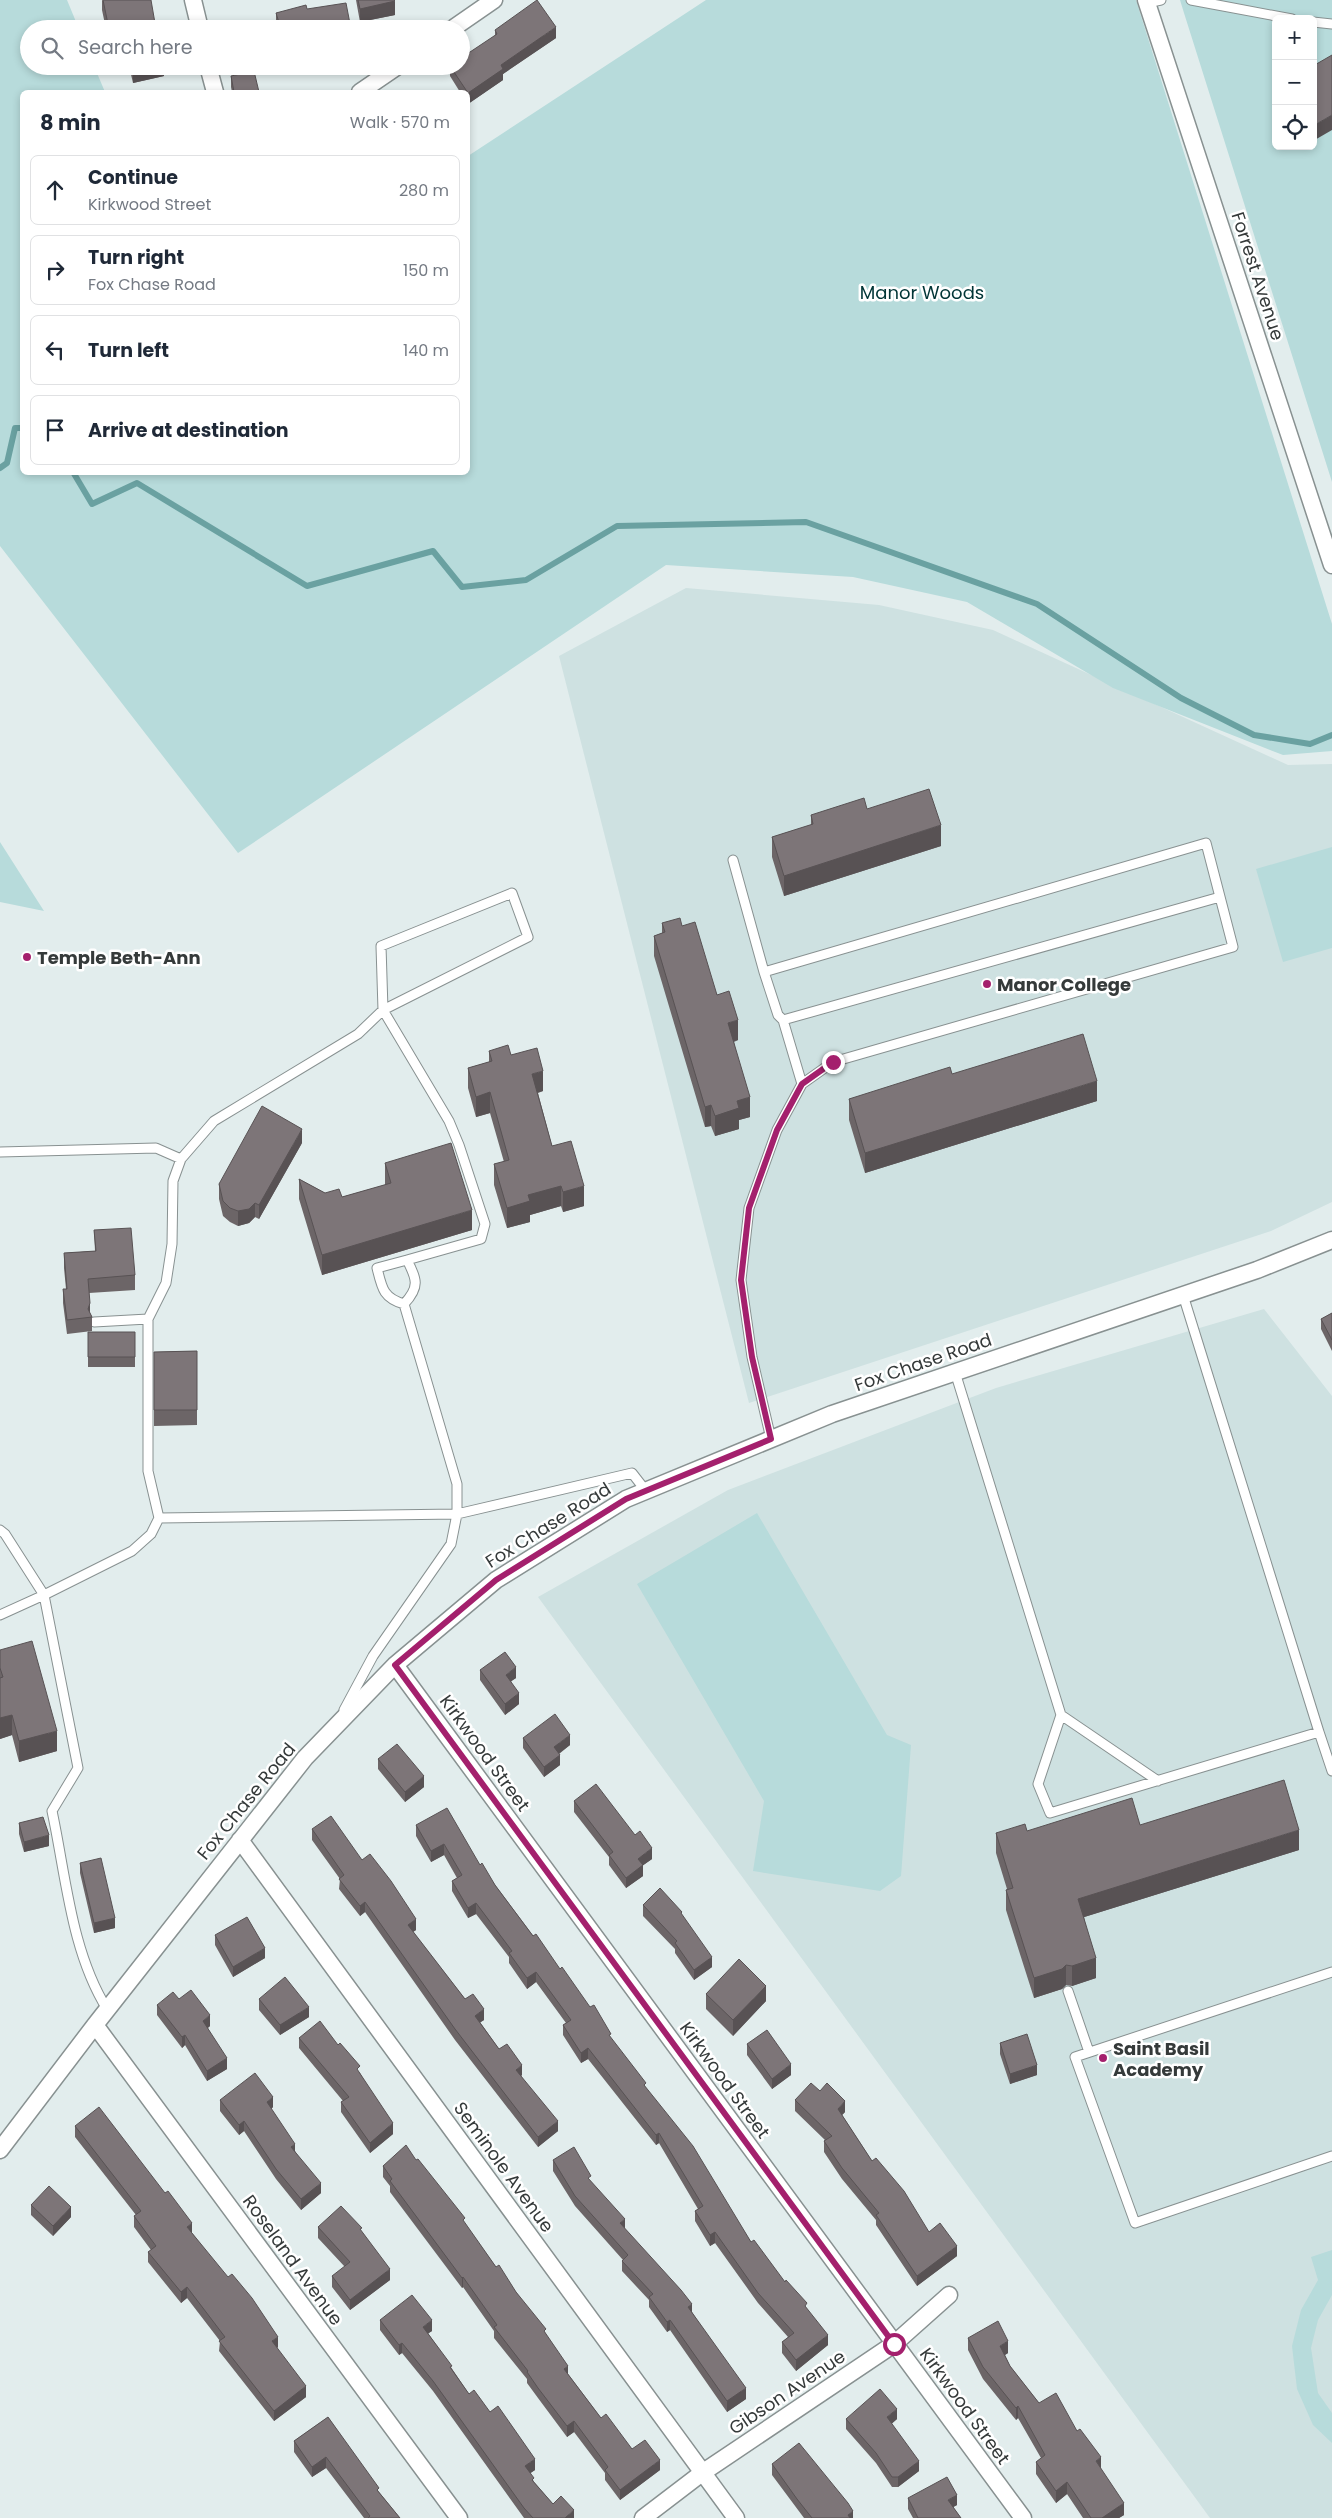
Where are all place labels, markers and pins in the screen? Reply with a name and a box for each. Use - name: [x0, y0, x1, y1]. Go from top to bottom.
- place label: Temple Beth-Ann: [37, 945, 201, 970]
- marker: Temple Beth-Ann: [21, 951, 33, 963]
- place label: Manor College: [997, 972, 1131, 997]
- marker: Manor College: [981, 978, 993, 990]
- place label: Saint Basil Academy: [1113, 2036, 1210, 2082]
- marker: Saint Basil Academy: [1097, 2052, 1109, 2064]

